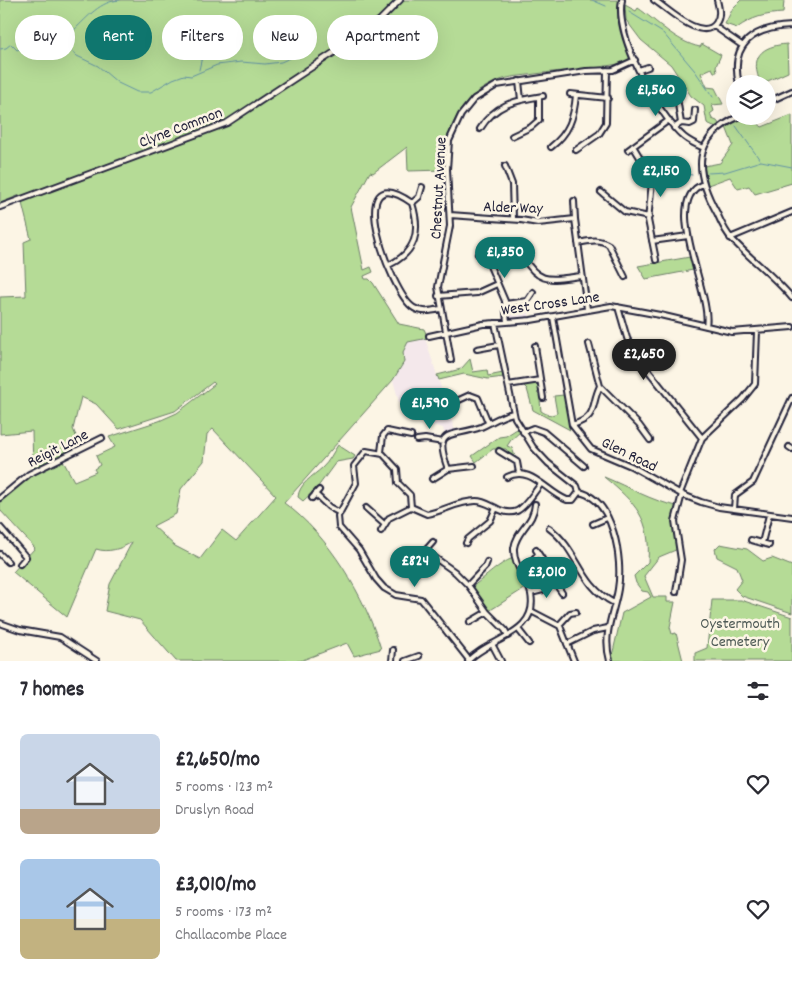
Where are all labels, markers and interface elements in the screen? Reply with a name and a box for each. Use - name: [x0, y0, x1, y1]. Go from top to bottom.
- chip: Buy: [15, 15, 75, 60]
- chip: Rent: [85, 15, 152, 60]
- chip: Filters: [162, 15, 243, 60]
- chip: New: [253, 15, 317, 60]
- chip: Apartment: [327, 15, 438, 60]
- pin: £1,560: [615, 74, 697, 117]
- map controls: [726, 75, 776, 125]
- button: layers: [726, 75, 776, 125]
- text: £1,560: [637, 79, 675, 102]
- street label: Clyne Common: [136, 102, 226, 155]
- street label: Chestnut Avenue: [425, 136, 454, 240]
- pin: £2,150: [620, 156, 702, 198]
- text: £2,150: [642, 160, 680, 183]
- street label: Alder Way: [483, 196, 544, 221]
- pin: £1,350: [464, 236, 546, 279]
- text: £1,350: [486, 241, 524, 264]
- street label: West Cross Lane: [500, 286, 601, 323]
- pin: £2,650: [603, 338, 685, 381]
- text: £2,650: [623, 343, 665, 366]
- pin: £1,590: [389, 388, 471, 430]
- text: £1,590: [411, 392, 449, 415]
- street label: Reigit Lane: [24, 424, 93, 474]
- street label: Glen Road: [597, 432, 661, 479]
- pin: £824: [385, 546, 445, 588]
- text: £824: [401, 550, 429, 573]
- pin: £3,010: [506, 556, 588, 599]
- text: £3,010: [527, 561, 567, 584]
- park label: Oystermouth Cemetery: [700, 613, 780, 654]
- text: 7 homes: [20, 676, 84, 706]
- icon: filters: [744, 677, 772, 705]
- text: £2,650/mo: [175, 746, 260, 776]
- icon: home: [60, 754, 120, 814]
- icon: heart: [744, 770, 772, 798]
- text: 5 rooms · 123 m²: [175, 776, 273, 799]
- text: Druslyn Road: [175, 799, 254, 822]
- text: £3,010/mo: [175, 871, 256, 901]
- icon: home: [60, 879, 120, 939]
- icon: heart: [744, 895, 772, 923]
- text: 5 rooms · 173 m²: [175, 901, 272, 924]
- text: Challacombe Place: [175, 924, 287, 947]

